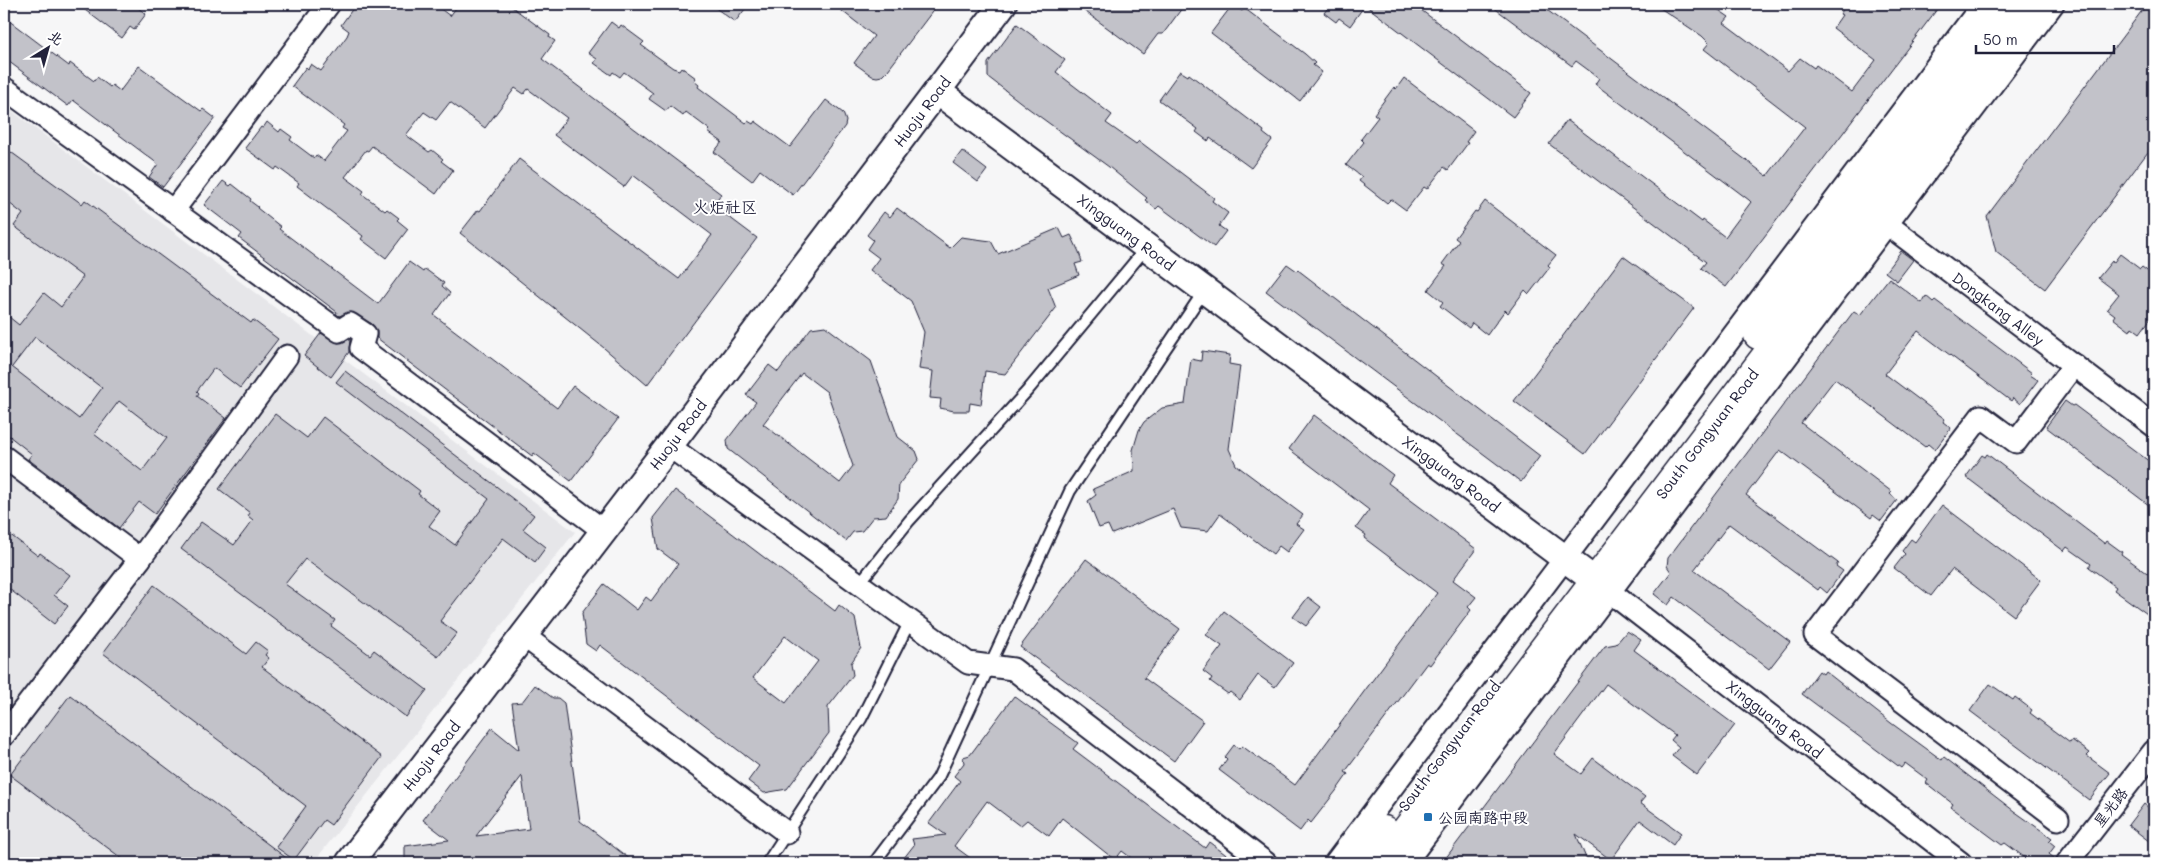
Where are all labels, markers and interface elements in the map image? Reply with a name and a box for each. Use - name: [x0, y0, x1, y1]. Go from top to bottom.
- north arrow: [22, 22, 72, 72]
- scale bar: [1976, 22, 2113, 54]
- text: 北: [45, 25, 67, 49]
- text: 50 m: [1983, 29, 2018, 49]
- street label: Huoju Road: [889, 72, 955, 151]
- street label: Xingguang Road: [1073, 189, 1179, 275]
- district label: 火炬社区: [693, 196, 757, 217]
- street label: Dongkang Alley: [1949, 267, 2049, 350]
- street label: South Gongyuan Road: [1651, 365, 1763, 503]
- street label: Huoju Road: [644, 395, 711, 474]
- street label: Xingguang Road: [1398, 431, 1504, 517]
- street label: Xingguang Road: [1722, 675, 1827, 763]
- street label: South Gongyuan Road: [1393, 677, 1505, 815]
- street label: Huoju Road: [398, 717, 464, 795]
- street label: 星光路: [2088, 783, 2132, 831]
- place label: 公园南路中段: [1438, 807, 1528, 827]
- marker: 公园南路中段: [1422, 811, 1434, 823]

